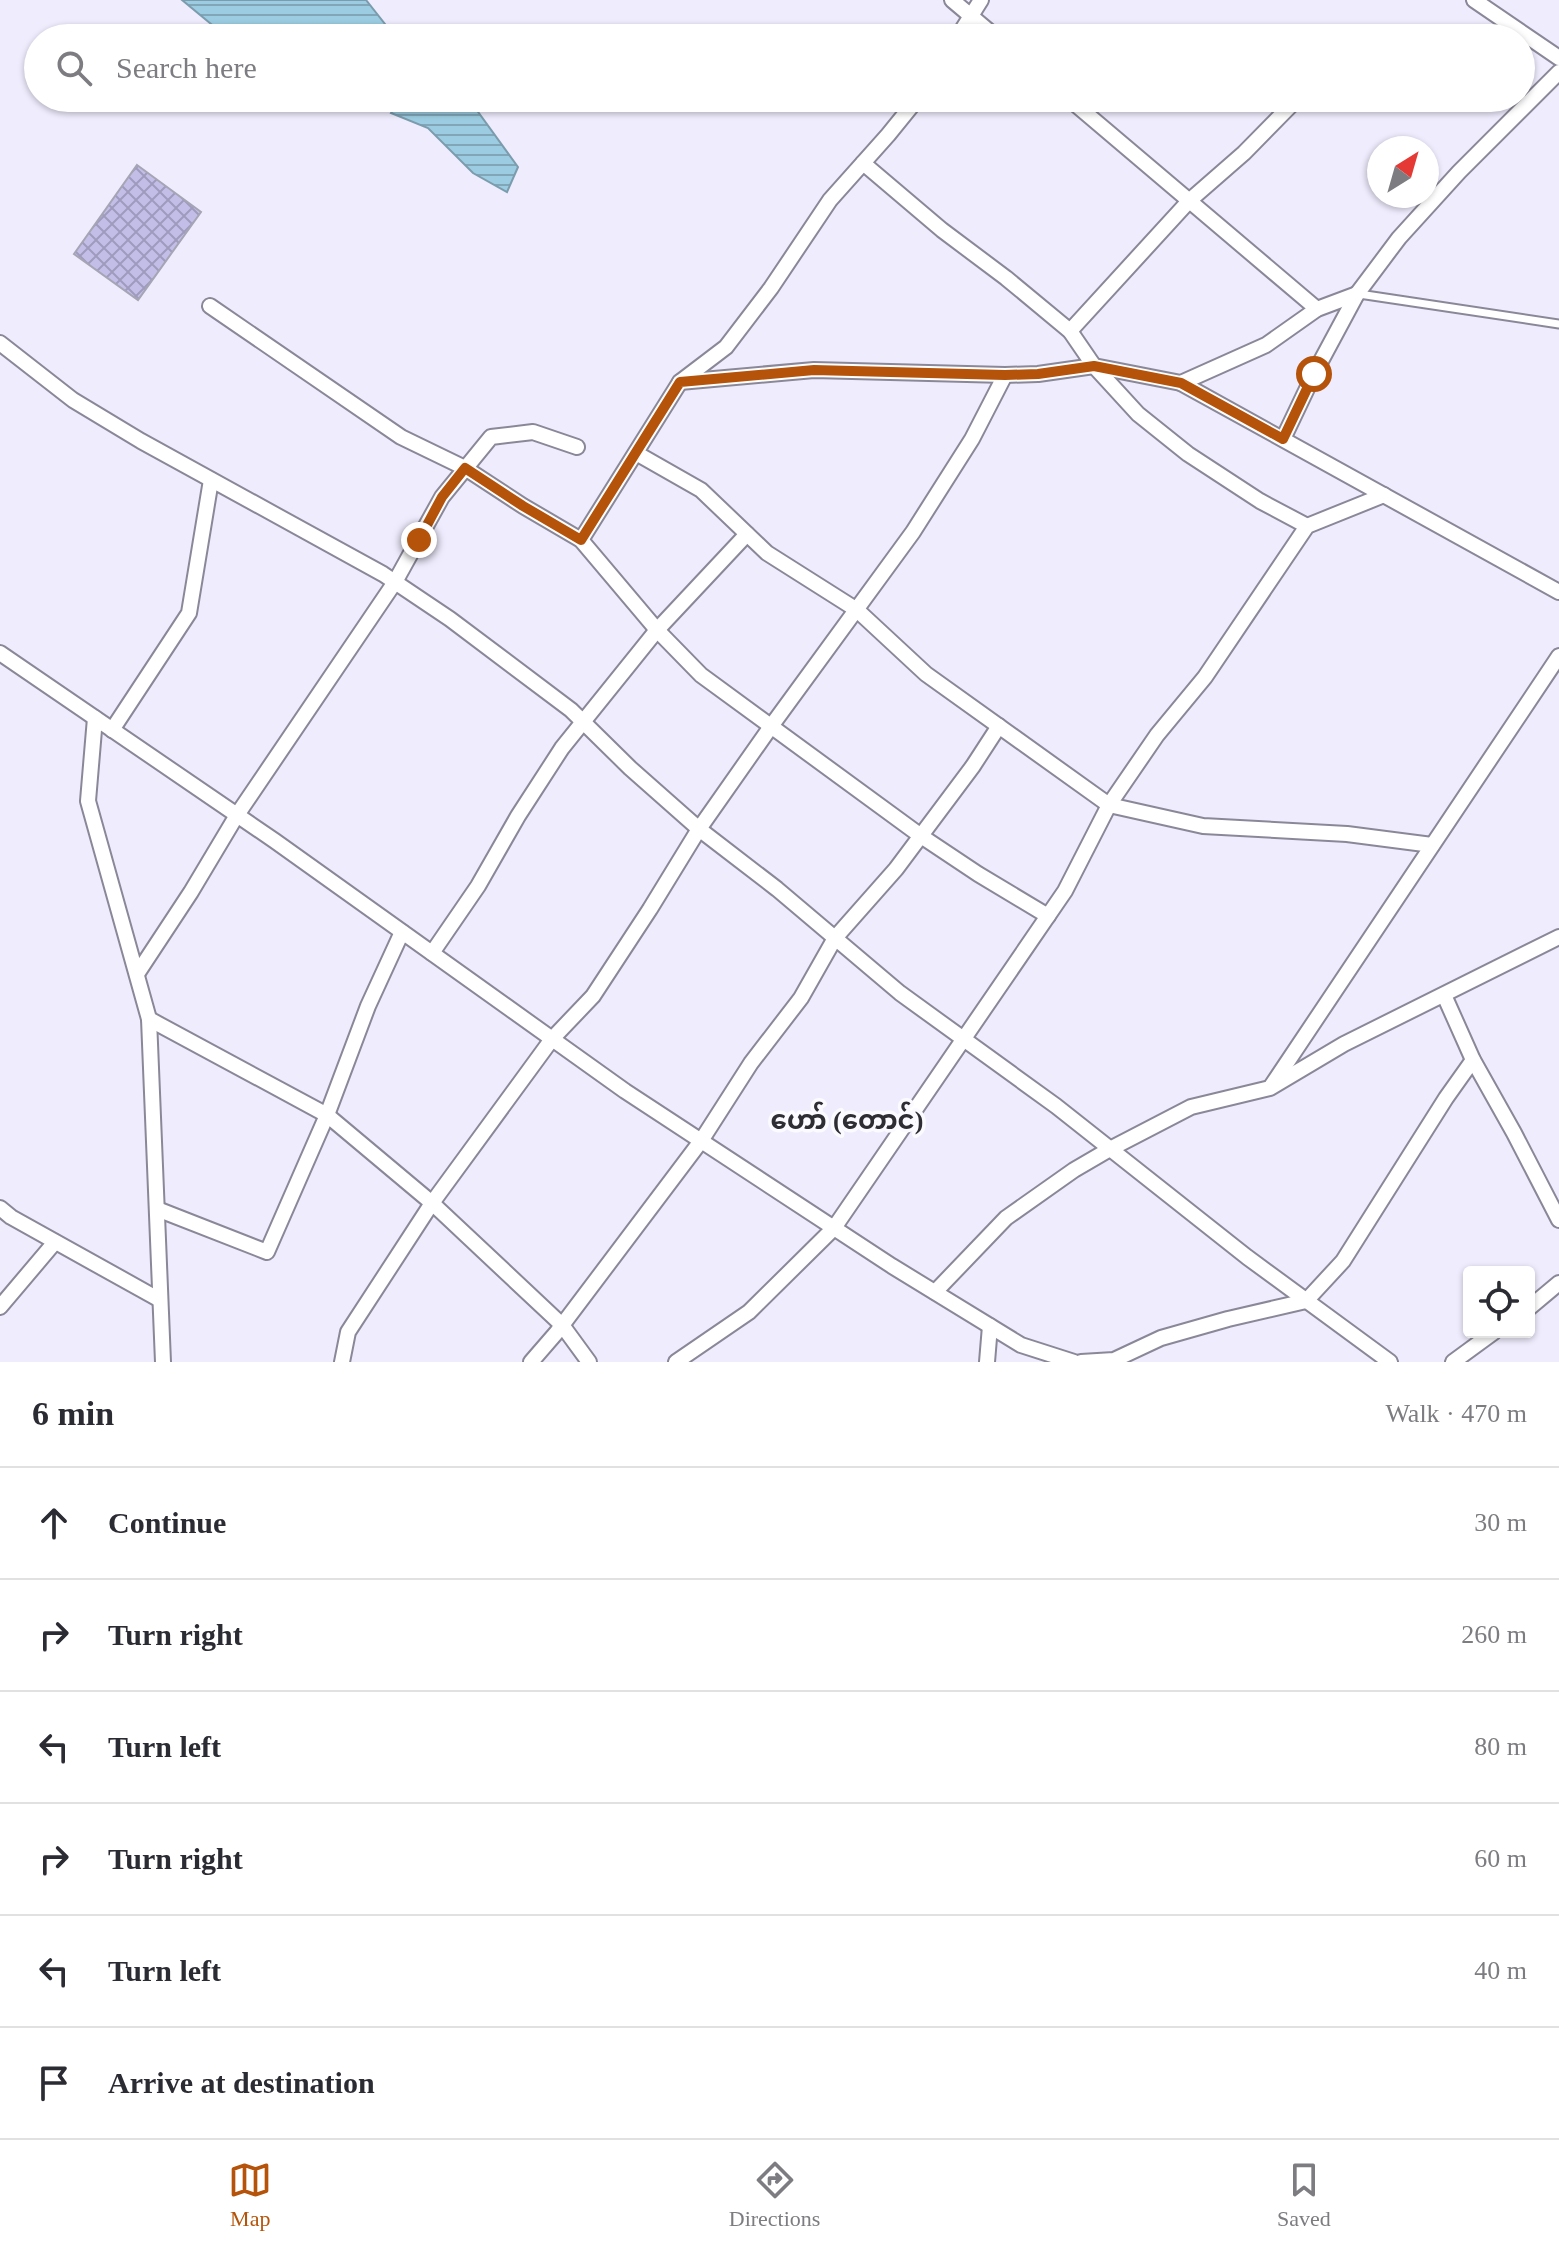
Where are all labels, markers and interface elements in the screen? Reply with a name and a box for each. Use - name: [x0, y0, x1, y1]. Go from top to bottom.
- search box: [24, 24, 1535, 112]
- icon: search: [52, 46, 96, 90]
- text: Search here: [116, 51, 257, 84]
- north arrow: [1367, 136, 1439, 208]
- route start: [1296, 356, 1332, 392]
- route end: [401, 522, 437, 558]
- district label: ဟော် (တောင်): [771, 1101, 923, 1135]
- map controls: [1463, 1266, 1535, 1338]
- button: locate: [1463, 1266, 1535, 1338]
- text: 6 min: [32, 1395, 114, 1432]
- text: Walk · 470 m: [1385, 1399, 1527, 1428]
- icon: ahead: [32, 1501, 76, 1545]
- text: Continue: [108, 1506, 226, 1539]
- text: 30 m: [1474, 1508, 1527, 1537]
- icon: right: [32, 1613, 76, 1657]
- text: Turn right: [108, 1618, 243, 1651]
- text: 260 m: [1461, 1620, 1527, 1649]
- icon: left: [32, 1725, 76, 1769]
- text: Turn left: [108, 1730, 221, 1763]
- text: 80 m: [1474, 1732, 1527, 1761]
- icon: right: [32, 1837, 76, 1881]
- text: Turn right: [108, 1842, 243, 1875]
- text: 60 m: [1474, 1844, 1527, 1873]
- icon: left: [32, 1949, 76, 1993]
- text: Turn left: [108, 1954, 221, 1987]
- text: 40 m: [1474, 1956, 1527, 1985]
- icon: arrive: [32, 2061, 76, 2105]
- text: Arrive at destination: [108, 2066, 375, 2099]
- tab: Map: [228, 2158, 272, 2232]
- tab: Directions: [729, 2158, 820, 2232]
- tab: Saved: [1277, 2158, 1331, 2232]

